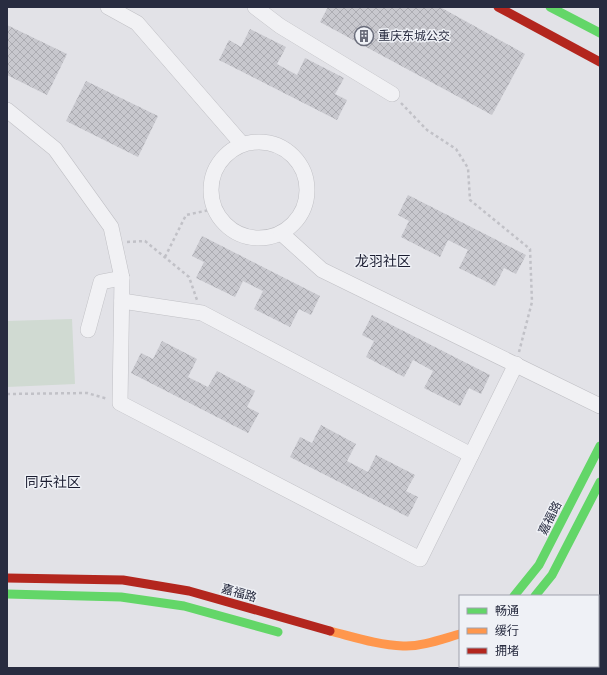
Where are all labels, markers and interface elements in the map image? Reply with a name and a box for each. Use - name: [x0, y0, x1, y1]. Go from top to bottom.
- building icon: 重庆东城公交: [353, 25, 375, 47]
- place label: 重庆东城公交: [378, 28, 450, 45]
- district label: 龙羽社区: [355, 252, 411, 272]
- district label: 同乐社区: [25, 473, 81, 493]
- street label: 嘉福路: [535, 498, 566, 538]
- street label: 嘉福路: [219, 580, 259, 607]
- legend: [459, 595, 599, 667]
- text: 畅通: [495, 603, 519, 620]
- text: 缓行: [495, 623, 519, 640]
- text: 拥堵: [495, 643, 519, 660]

